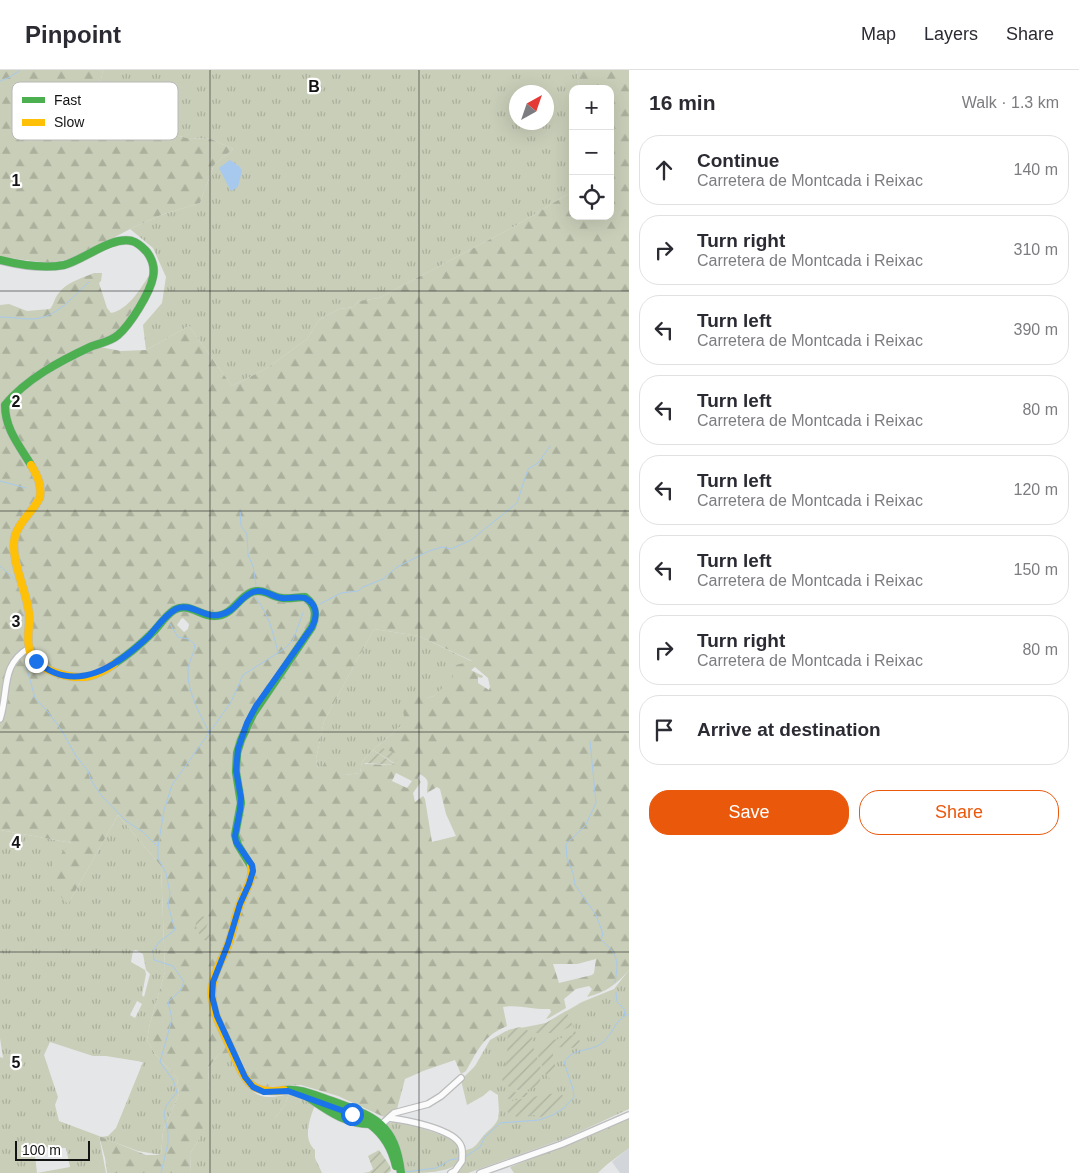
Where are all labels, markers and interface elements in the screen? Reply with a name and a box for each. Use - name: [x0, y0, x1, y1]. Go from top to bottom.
- text: Pinpoint: [25, 21, 121, 48]
- text: Map: [861, 24, 896, 44]
- text: Layers: [924, 24, 978, 44]
- text: Share: [1006, 24, 1054, 44]
- text: B: [308, 78, 320, 95]
- legend: [12, 82, 178, 140]
- north arrow: [509, 85, 554, 130]
- map controls: [569, 85, 614, 220]
- button: +: [569, 85, 614, 130]
- text: 16 min: [649, 91, 716, 114]
- text: Fast: [54, 92, 81, 108]
- text: Walk · 1.3 km: [962, 94, 1059, 111]
- text: Slow: [54, 114, 85, 130]
- button: −: [569, 130, 614, 175]
- text: Continue: [697, 150, 779, 171]
- icon: ahead: [650, 156, 678, 184]
- text: 140 m: [1014, 161, 1058, 178]
- text: 1: [12, 172, 21, 189]
- text: Carretera de Montcada i Reixac: [697, 172, 923, 189]
- button: locate: [569, 175, 614, 220]
- text: Turn right: [697, 230, 785, 251]
- icon: right: [650, 236, 678, 264]
- text: 310 m: [1014, 241, 1058, 258]
- text: Carretera de Montcada i Reixac: [697, 252, 923, 269]
- text: Turn left: [697, 310, 772, 331]
- icon: left: [650, 316, 678, 344]
- text: 390 m: [1014, 321, 1058, 338]
- text: Carretera de Montcada i Reixac: [697, 332, 923, 349]
- text: Turn left: [697, 390, 772, 411]
- text: 2: [12, 393, 21, 410]
- icon: left: [650, 396, 678, 424]
- text: 80 m: [1022, 401, 1058, 418]
- text: Carretera de Montcada i Reixac: [697, 412, 923, 429]
- text: Turn left: [697, 470, 772, 491]
- icon: left: [650, 476, 678, 504]
- text: 120 m: [1014, 481, 1058, 498]
- text: Carretera de Montcada i Reixac: [697, 492, 923, 509]
- text: Turn left: [697, 550, 772, 571]
- icon: left: [650, 556, 678, 584]
- text: 150 m: [1014, 561, 1058, 578]
- text: Carretera de Montcada i Reixac: [697, 572, 923, 589]
- text: 3: [12, 613, 21, 630]
- text: Turn right: [697, 630, 785, 651]
- icon: right: [650, 636, 678, 664]
- text: 80 m: [1022, 641, 1058, 658]
- route end: [25, 650, 48, 673]
- text: Carretera de Montcada i Reixac: [697, 652, 923, 669]
- icon: arrive: [650, 716, 678, 744]
- text: Arrive at destination: [697, 719, 881, 740]
- button: Save: [649, 790, 849, 835]
- button: Share: [859, 790, 1059, 835]
- text: 4: [12, 834, 21, 851]
- text: 5: [12, 1054, 21, 1071]
- route start: [341, 1103, 364, 1126]
- scale bar: [15, 1138, 90, 1161]
- text: 100 m: [22, 1142, 61, 1158]

